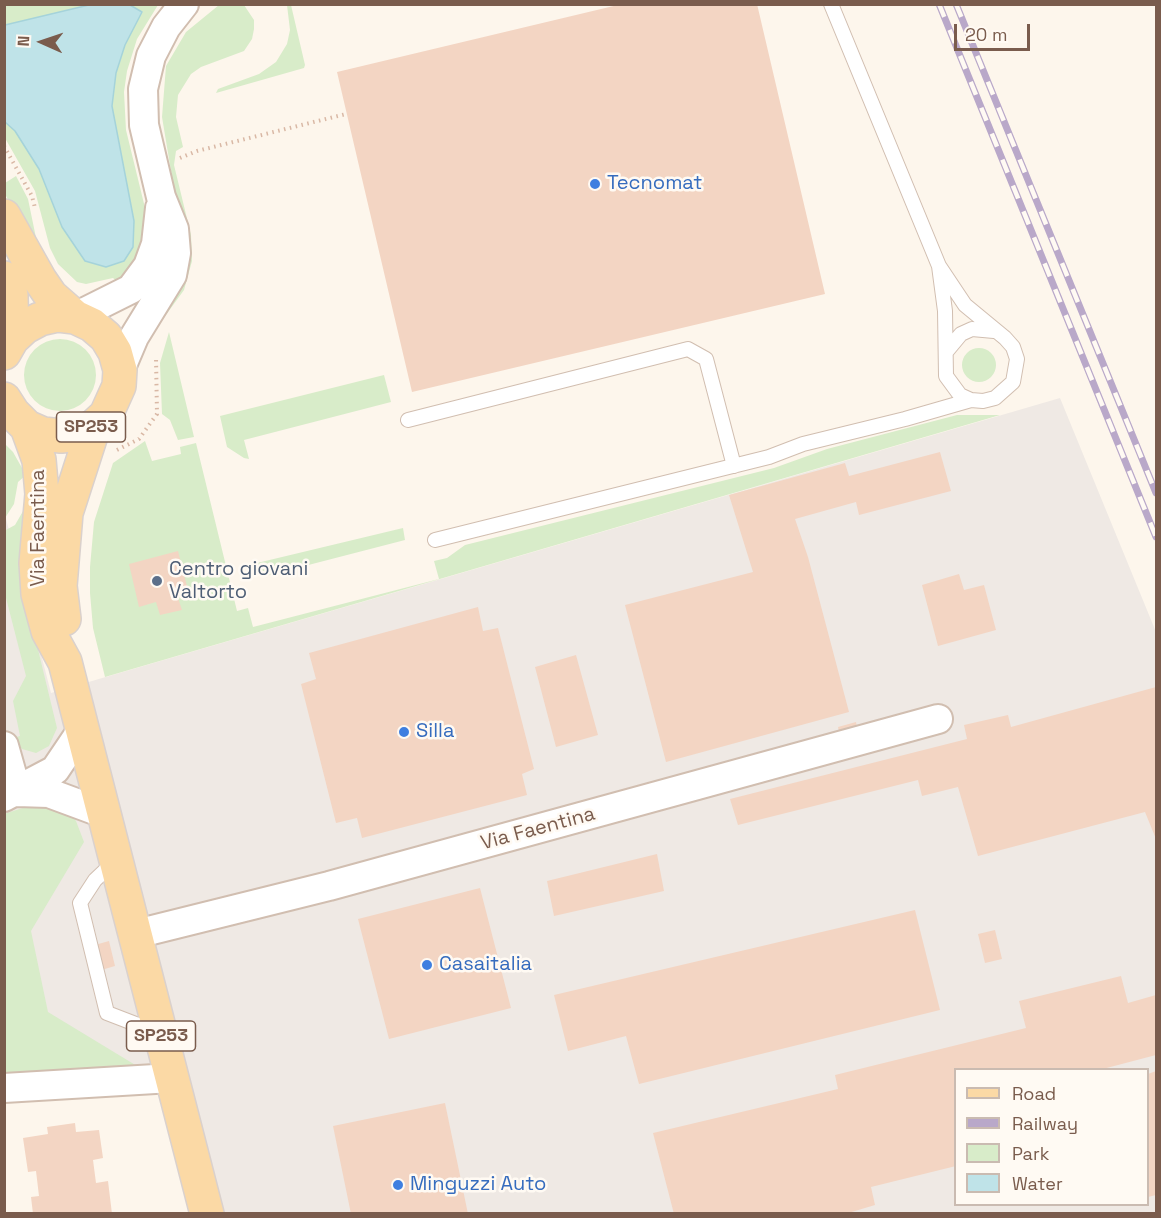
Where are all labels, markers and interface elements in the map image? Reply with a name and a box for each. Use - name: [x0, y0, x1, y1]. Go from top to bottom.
- north arrow: [12, 12, 72, 72]
- scale bar: [957, 12, 1034, 50]
- text: 20 m: [965, 23, 1008, 46]
- text: N: [13, 35, 34, 47]
- place label: Tecnomat: [607, 172, 702, 196]
- marker: Tecnomat: [588, 177, 602, 191]
- road number: SP253: [56, 412, 125, 442]
- street label: Via Faentina: [27, 469, 51, 587]
- place label: Centro giovani Valtorto: [169, 558, 308, 605]
- marker: Centro giovani Valtorto: [150, 574, 164, 588]
- place label: Silla: [416, 720, 454, 744]
- marker: Silla: [397, 725, 411, 739]
- street label: Via Faentina: [478, 802, 598, 856]
- place label: Casaitalia: [439, 953, 532, 977]
- marker: Casaitalia: [420, 958, 434, 972]
- road number: SP253: [126, 1021, 195, 1051]
- legend: [954, 1068, 1149, 1206]
- text: Road: [1012, 1082, 1056, 1105]
- text: Railway: [1012, 1112, 1078, 1135]
- text: Park: [1012, 1142, 1049, 1165]
- text: Water: [1012, 1172, 1063, 1195]
- place label: Minguzzi Auto: [410, 1173, 546, 1197]
- marker: Minguzzi Auto: [391, 1178, 405, 1192]

